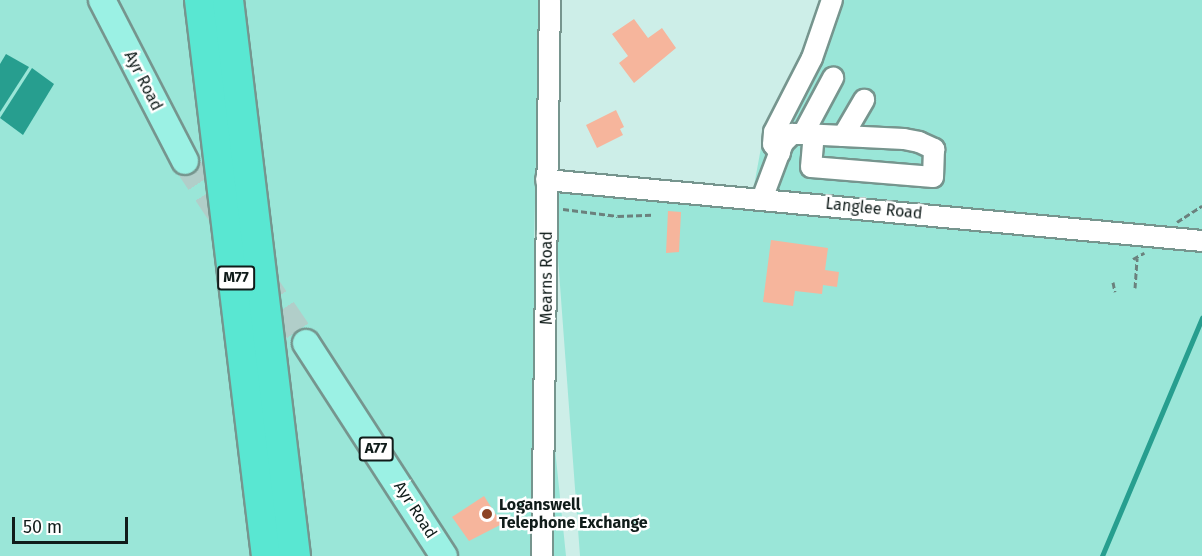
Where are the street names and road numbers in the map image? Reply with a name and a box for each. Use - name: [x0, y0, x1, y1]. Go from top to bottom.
- street label: Ayr Road: [120, 48, 166, 114]
- street label: Langlee Road: [825, 194, 923, 224]
- street label: Mearns Road: [537, 231, 557, 325]
- road number: M77: [216, 266, 256, 290]
- road number: A77: [358, 437, 394, 461]
- street label: Ayr Road: [389, 478, 441, 542]

